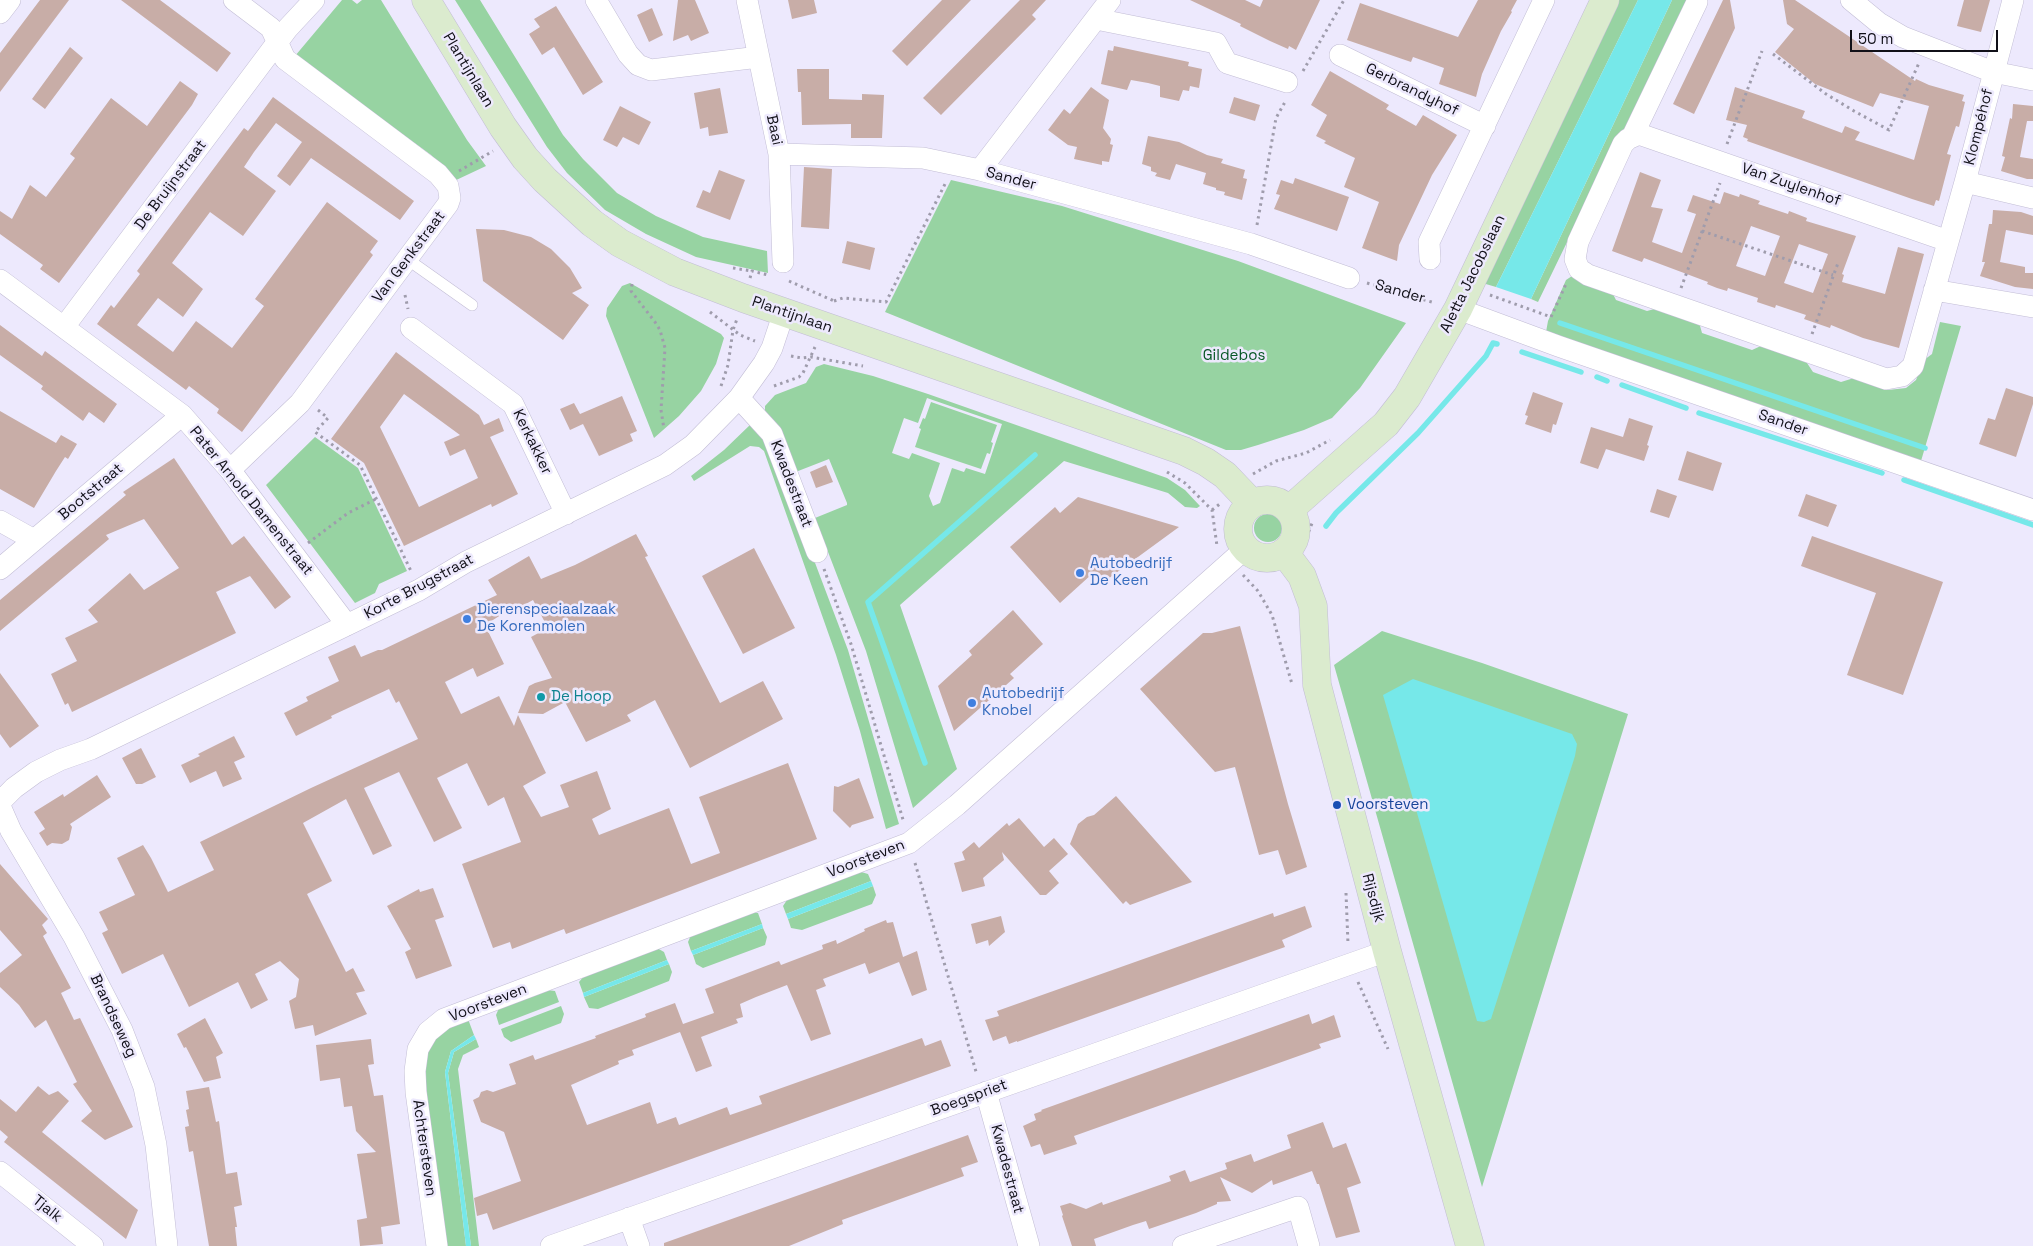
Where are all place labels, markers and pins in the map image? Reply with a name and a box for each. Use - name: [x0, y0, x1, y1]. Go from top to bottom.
- place label: Autobedrijf De Keen: [1090, 555, 1172, 590]
- marker: Autobedrijf De Keen: [1074, 567, 1086, 579]
- place label: Dierenspeciaalzaak De Korenmolen: [477, 601, 616, 636]
- marker: Dierenspeciaalzaak De Korenmolen: [461, 613, 473, 625]
- place label: Autobedrijf Knobel: [982, 685, 1064, 720]
- place label: De Hoop: [551, 688, 612, 706]
- marker: De Hoop: [535, 691, 547, 703]
- marker: Autobedrijf Knobel: [966, 697, 978, 709]
- place label: Voorsteven: [1347, 796, 1429, 814]
- marker: Voorsteven: [1331, 799, 1343, 811]

